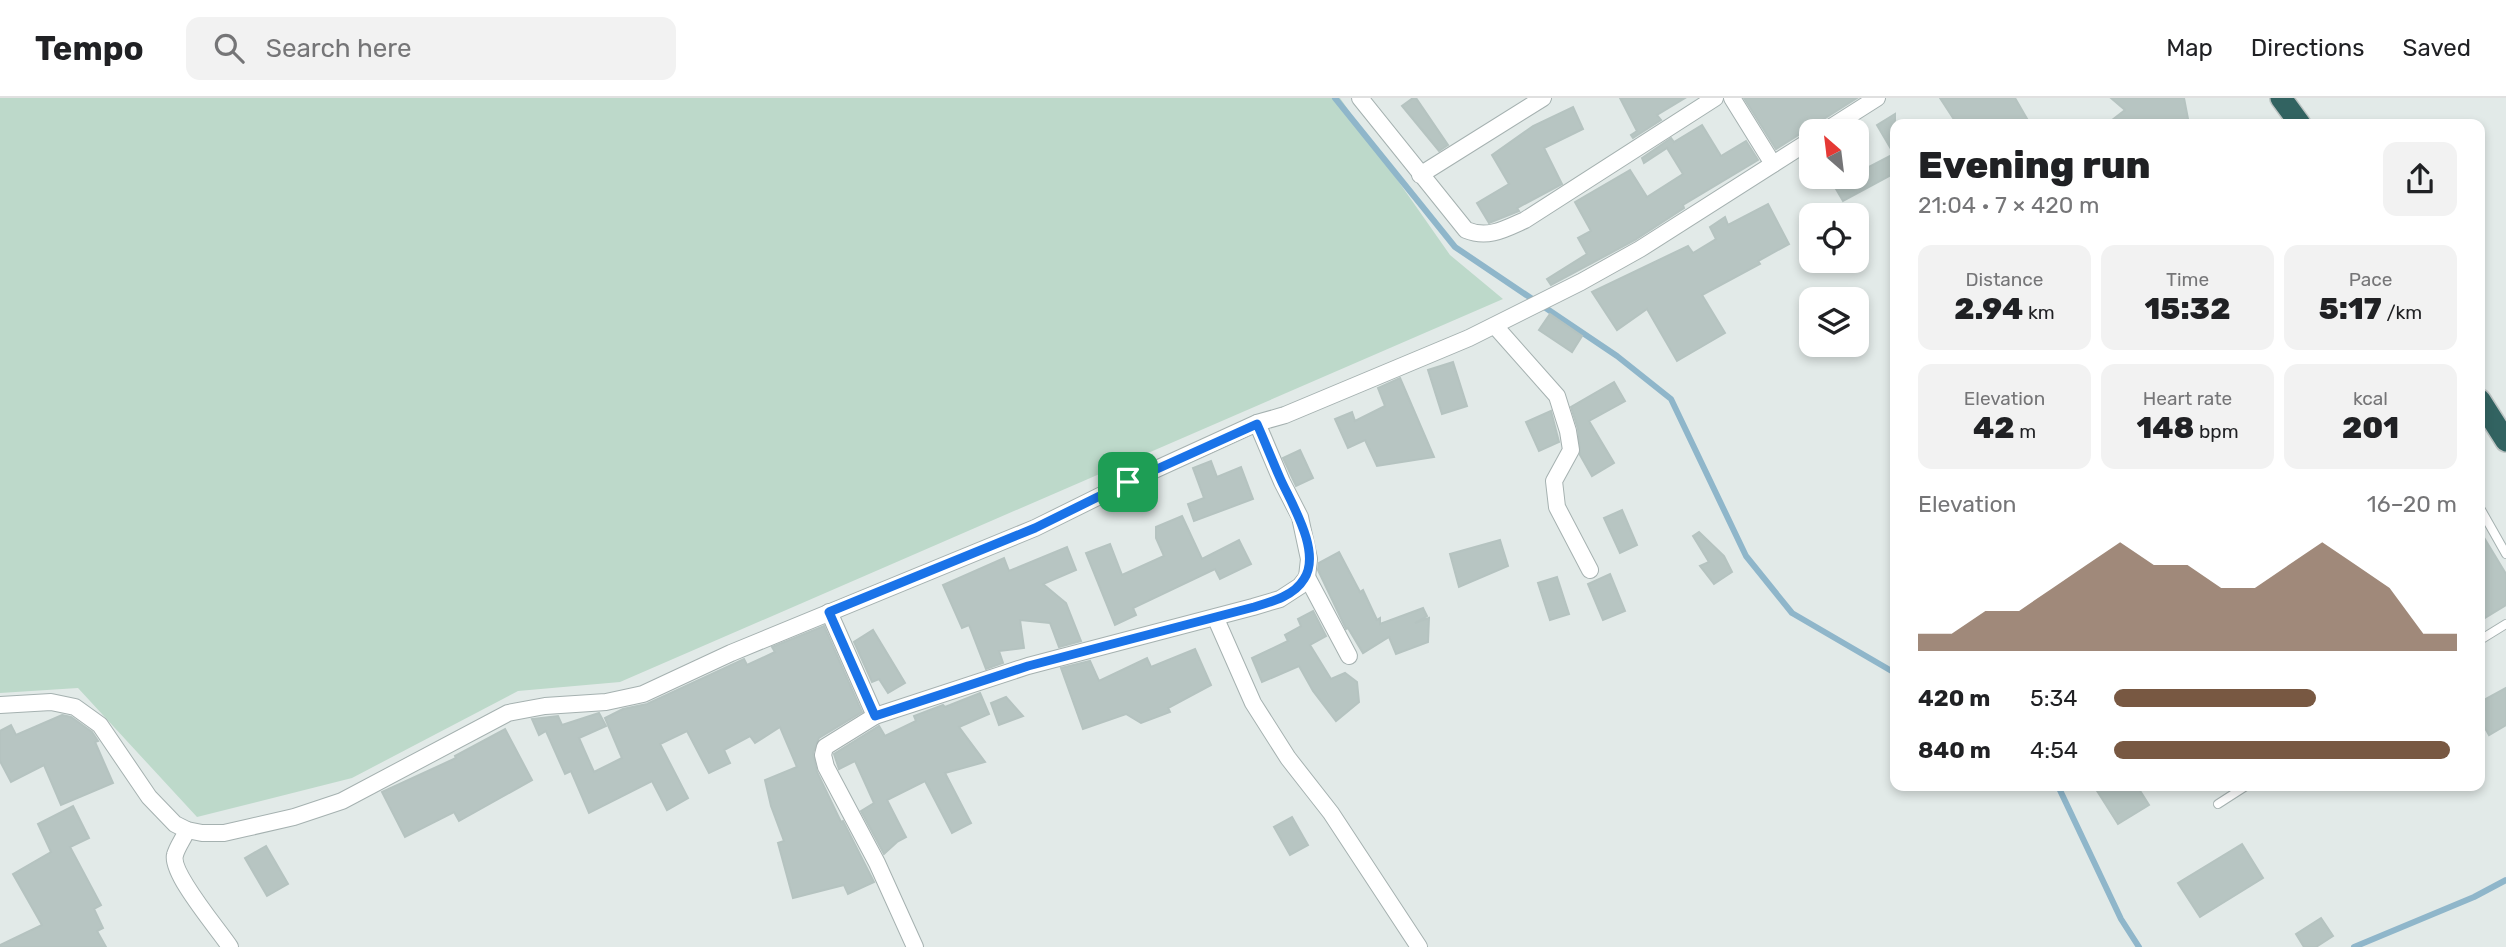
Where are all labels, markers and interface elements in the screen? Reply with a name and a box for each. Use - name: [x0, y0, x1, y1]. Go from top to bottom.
- search box: [186, 17, 676, 80]
- text: Tempo: [35, 29, 144, 68]
- icon: search: [210, 29, 248, 67]
- text: Search here: [266, 33, 412, 64]
- text: Map: [2166, 34, 2213, 62]
- text: Directions: [2251, 34, 2364, 62]
- text: Saved: [2402, 34, 2471, 62]
- north arrow: [1799, 119, 1869, 189]
- map controls: [1799, 119, 1869, 357]
- text: Evening run: [1918, 142, 2151, 188]
- button: share: [2383, 142, 2457, 216]
- text: 21:04 · 7 × 420 m: [1918, 191, 2099, 219]
- button: locate: [1799, 203, 1869, 273]
- text: Distance: [1966, 268, 2043, 291]
- text: Time: [2166, 268, 2209, 291]
- text: Pace: [2349, 268, 2392, 291]
- button: layers: [1799, 287, 1869, 357]
- text: 2.94: [1954, 291, 2023, 327]
- text: 15:32: [2145, 291, 2230, 327]
- text: 5:17: [2319, 291, 2382, 327]
- text: km: [2023, 301, 2055, 324]
- text: /km: [2382, 301, 2422, 324]
- text: Elevation: [1964, 387, 2045, 410]
- text: Heart rate: [2143, 387, 2232, 410]
- text: kcal: [2353, 387, 2388, 410]
- text: 42: [1973, 410, 2015, 446]
- text: 148: [2136, 410, 2194, 446]
- text: 201: [2342, 410, 2399, 446]
- text: m: [2015, 420, 2036, 443]
- text: bpm: [2194, 420, 2239, 443]
- pin: [1098, 452, 1158, 512]
- icon: arrive: [1109, 463, 1147, 501]
- text: Elevation: [1918, 490, 2017, 518]
- text: 16–20 m: [2367, 490, 2457, 518]
- text: 420 m: [1918, 684, 1990, 712]
- text: 5:34: [2030, 684, 2078, 712]
- text: 840 m: [1918, 736, 1991, 764]
- text: 4:54: [2030, 736, 2078, 764]

